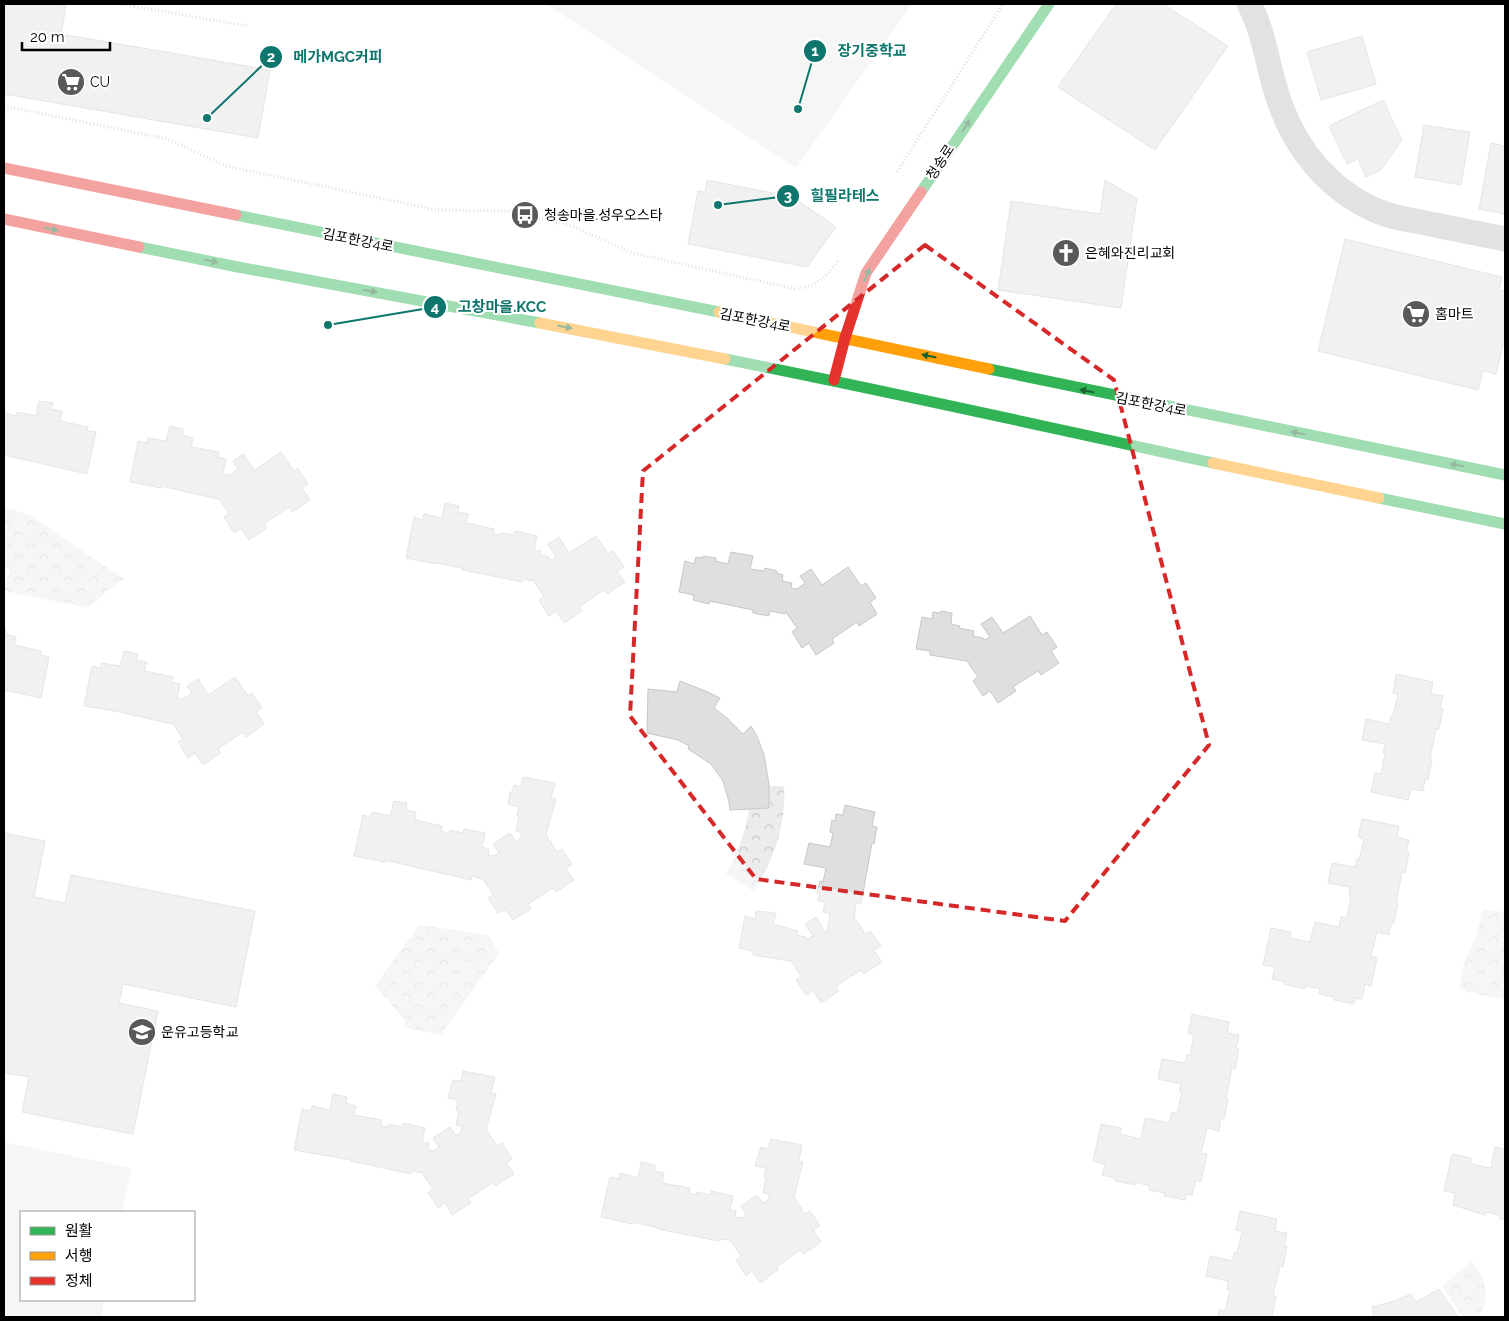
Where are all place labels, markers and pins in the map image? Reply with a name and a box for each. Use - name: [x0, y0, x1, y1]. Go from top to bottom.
- callout: 장기중학교: [802, 36, 916, 66]
- callout: 메가MGC커피: [258, 42, 393, 72]
- supermarket icon: CU: [56, 67, 86, 97]
- place label: CU: [90, 74, 110, 90]
- callout: 힐필라테스: [776, 181, 890, 211]
- bus stop icon: 청송마을.성우오스타: [510, 200, 540, 230]
- place label: 청송마을.성우오스타: [544, 207, 663, 223]
- church icon: 은혜와진리교회: [1051, 238, 1081, 268]
- place label: 은혜와진리교회: [1085, 245, 1175, 261]
- callout: 고창마을.KCC: [422, 292, 556, 322]
- supermarket icon: 홈마트: [1401, 299, 1431, 329]
- place label: 홈마트: [1435, 306, 1474, 322]
- school or university icon: 운유고등학교: [127, 1017, 157, 1047]
- place label: 운유고등학교: [161, 1024, 238, 1040]

